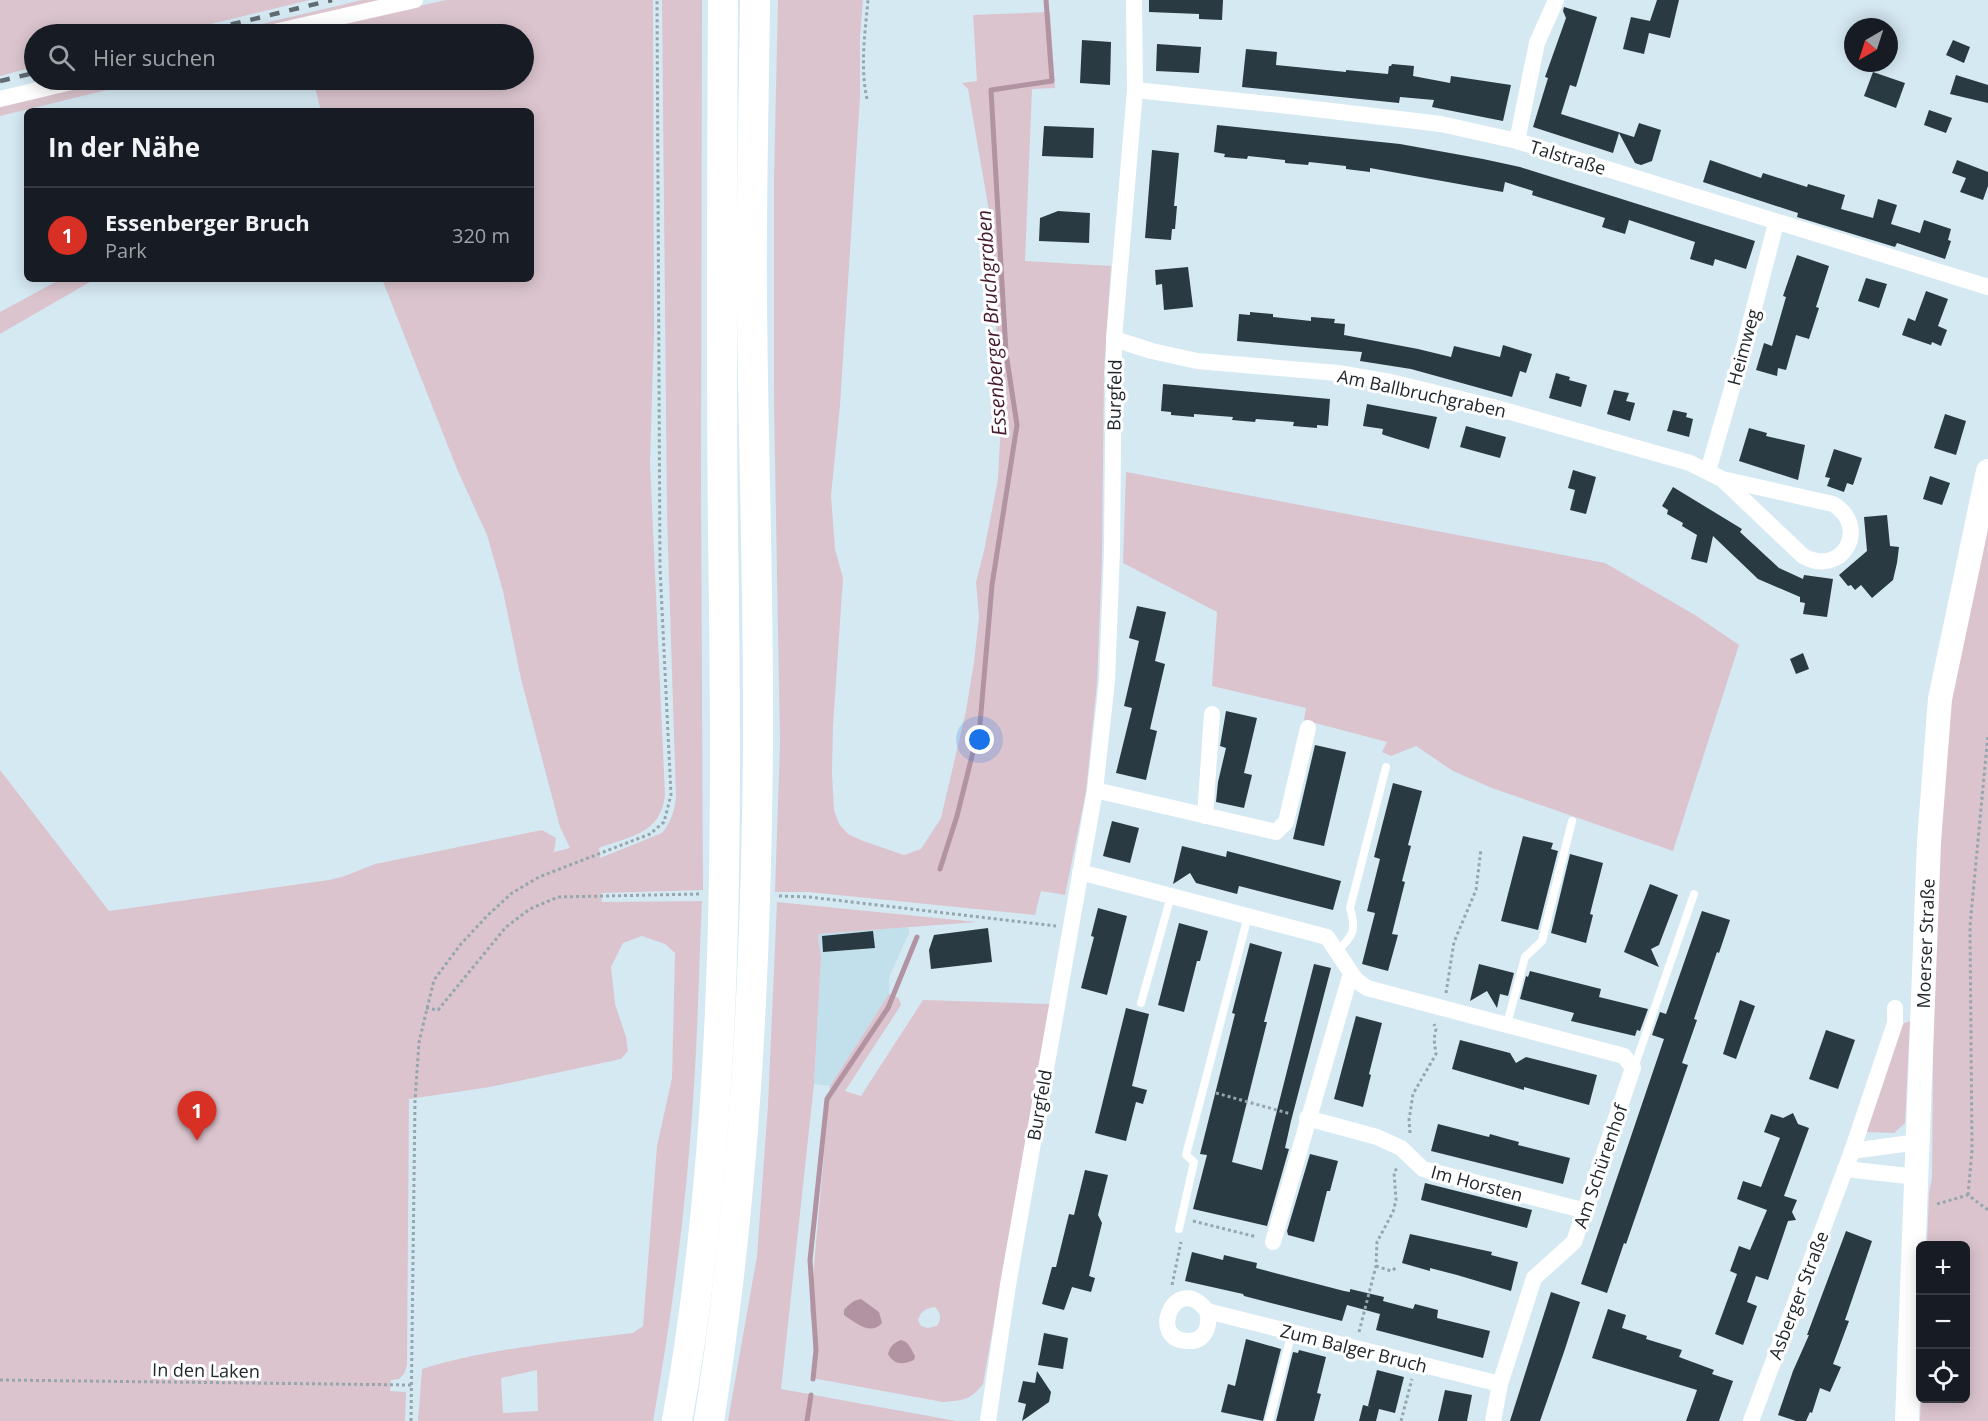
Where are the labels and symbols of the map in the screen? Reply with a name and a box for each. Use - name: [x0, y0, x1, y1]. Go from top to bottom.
- north arrow: [1844, 18, 1898, 72]
- street label: Talstraße: [1527, 134, 1609, 180]
- water label: Essenberger Bruchgraben: [970, 209, 1012, 437]
- street label: Heimweg: [1721, 306, 1765, 388]
- street label: Burgfeld: [1101, 359, 1127, 431]
- street label: Am Ballbruchgraben: [1335, 363, 1509, 423]
- your location: [965, 725, 994, 754]
- street label: Moerser Straße: [1911, 878, 1940, 1009]
- street label: Burgfeld: [1021, 1068, 1057, 1142]
- pin: 1: [178, 1092, 216, 1141]
- street label: Am Schürenhof: [1568, 1100, 1633, 1231]
- street label: Im Horsten: [1429, 1159, 1525, 1207]
- street label: Asberger Straße: [1763, 1228, 1833, 1362]
- street label: Zum Balger Bruch: [1278, 1318, 1430, 1378]
- street label: In den Laken: [152, 1357, 260, 1383]

